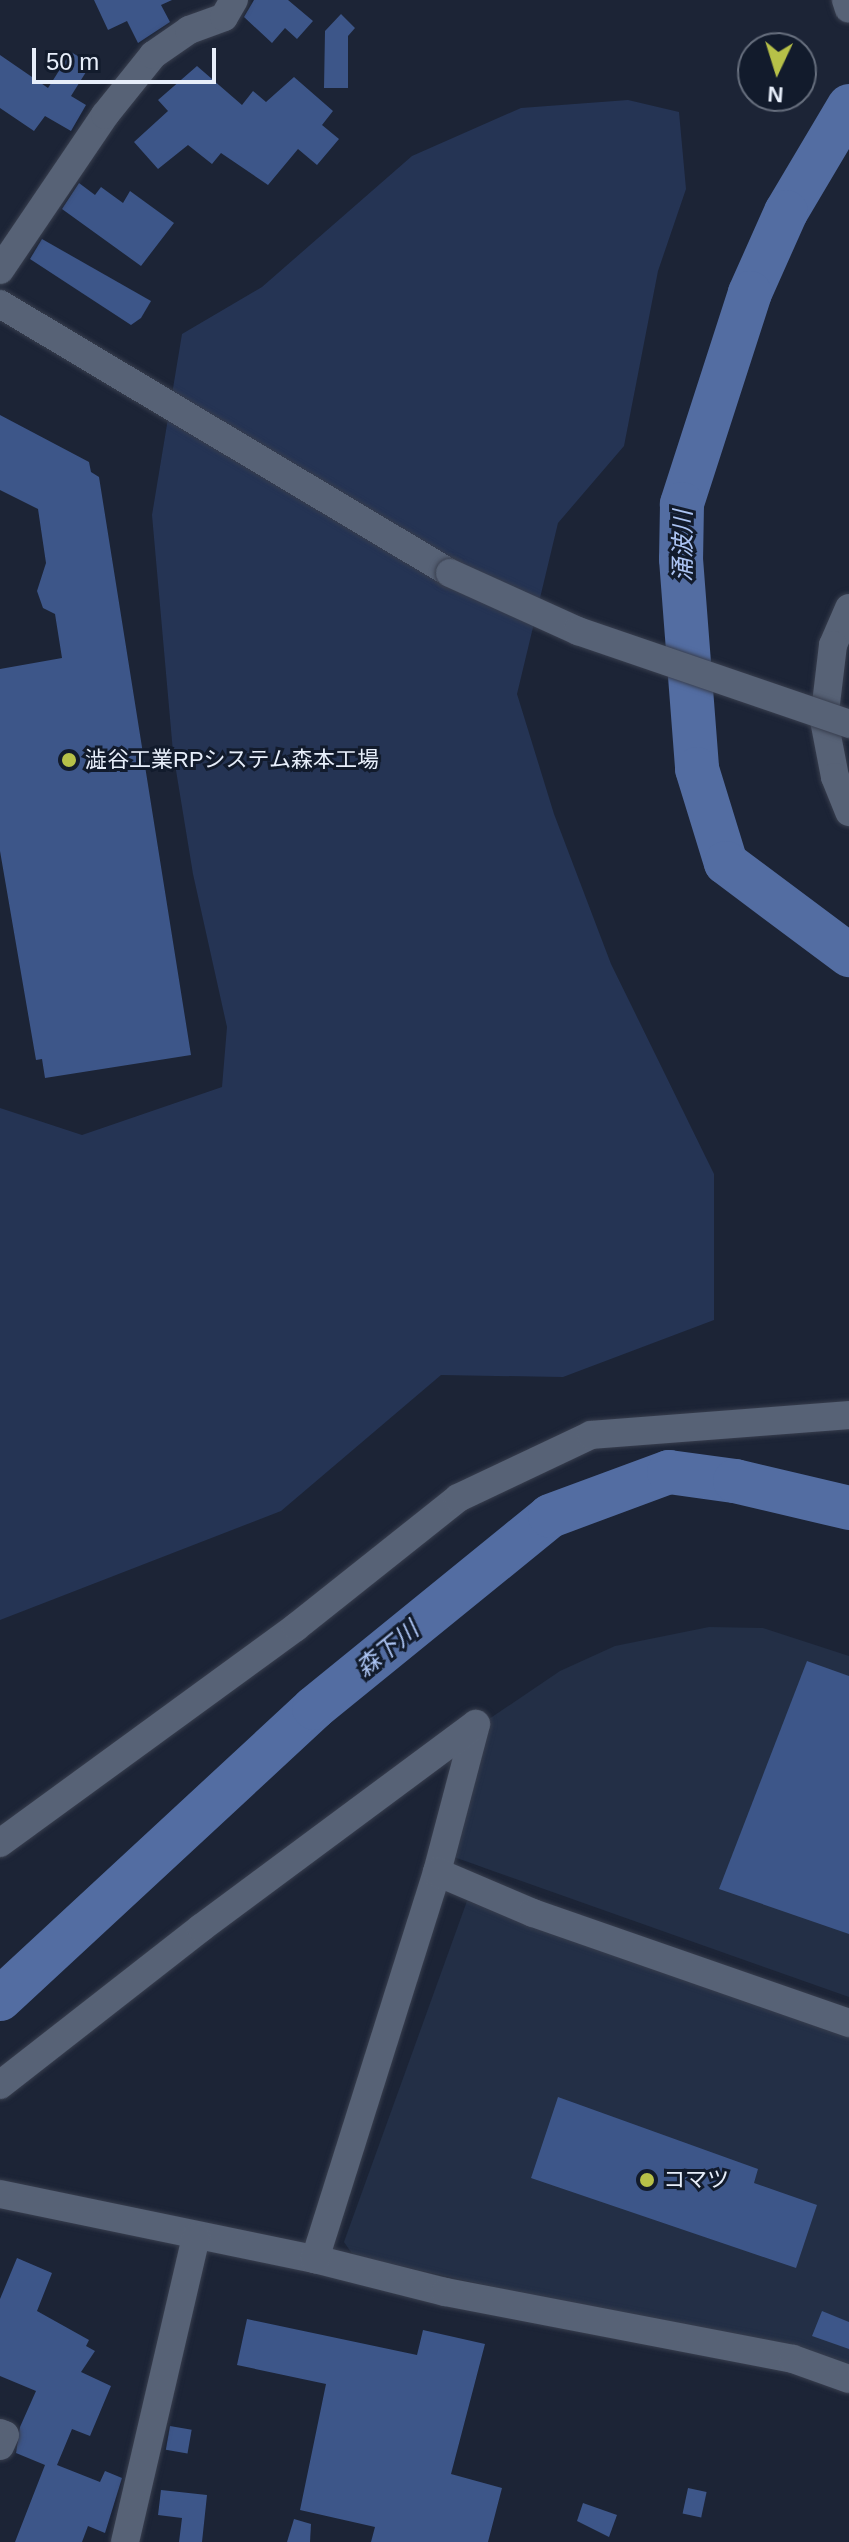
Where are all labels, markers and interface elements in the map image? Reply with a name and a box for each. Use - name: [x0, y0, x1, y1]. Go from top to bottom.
- scale bar: [36, 32, 220, 82]
- north arrow: [737, 32, 817, 112]
- text: 50 m: [46, 48, 99, 75]
- text: N: [767, 81, 784, 107]
- water label: 涌波川: [669, 510, 697, 582]
- place label: 澁谷工業RPシステム森本工場: [85, 747, 380, 773]
- marker: 澁谷工業RPシステム森本工場: [60, 751, 78, 769]
- water label: 森下川: [350, 1615, 424, 1683]
- place label: コマツ: [663, 2167, 729, 2193]
- marker: コマツ: [638, 2171, 656, 2189]

